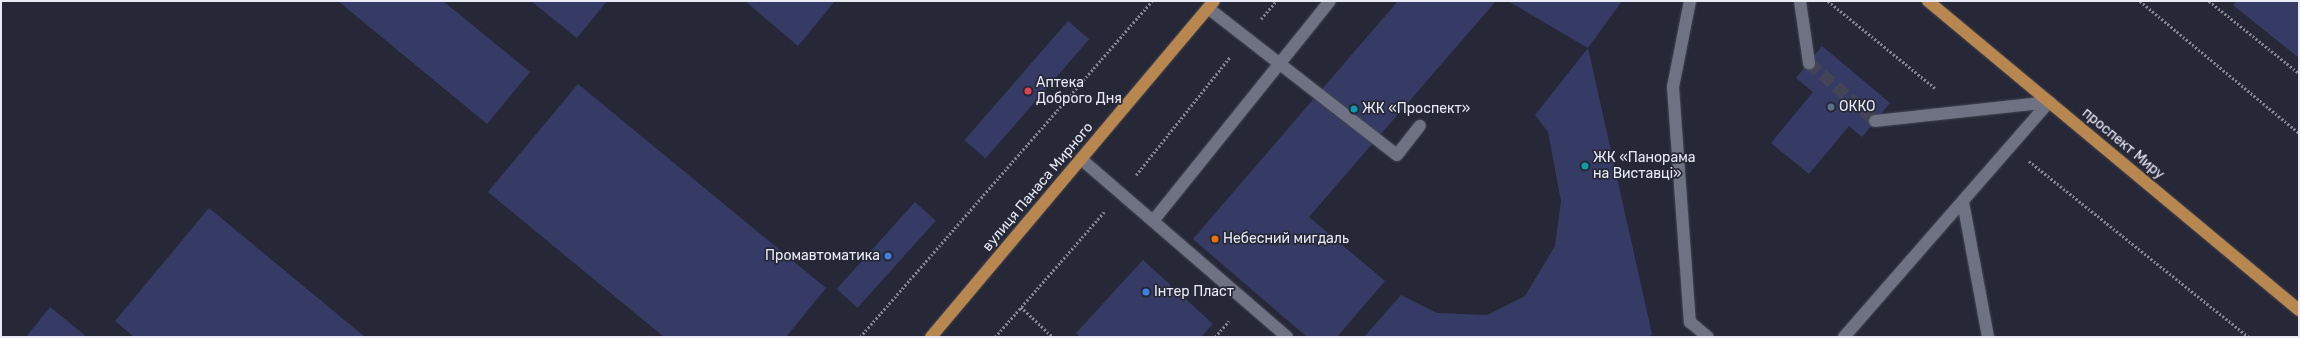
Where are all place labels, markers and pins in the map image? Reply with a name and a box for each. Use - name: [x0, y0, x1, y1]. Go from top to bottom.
- place label: Аптека Доброго Дня: [1036, 75, 1122, 108]
- marker: Аптека Доброго Дня: [1023, 86, 1033, 96]
- place label: ОККО: [1839, 99, 1875, 115]
- place label: ЖК «Проспект»: [1362, 101, 1470, 117]
- marker: ОККО: [1826, 102, 1836, 112]
- marker: ЖК «Проспект»: [1349, 104, 1359, 114]
- place label: ЖК «Панорама на Виставці»: [1593, 150, 1695, 182]
- marker: ЖК «Панорама на Виставці»: [1580, 161, 1590, 171]
- place label: Небесний мигдаль: [1223, 231, 1349, 247]
- marker: Небесний мигдаль: [1210, 234, 1220, 244]
- place label: Промавтоматика: [765, 248, 880, 264]
- marker: Промавтоматика: [883, 251, 893, 261]
- place label: Інтер Пласт: [1154, 284, 1234, 300]
- marker: Інтер Пласт: [1141, 287, 1151, 297]

